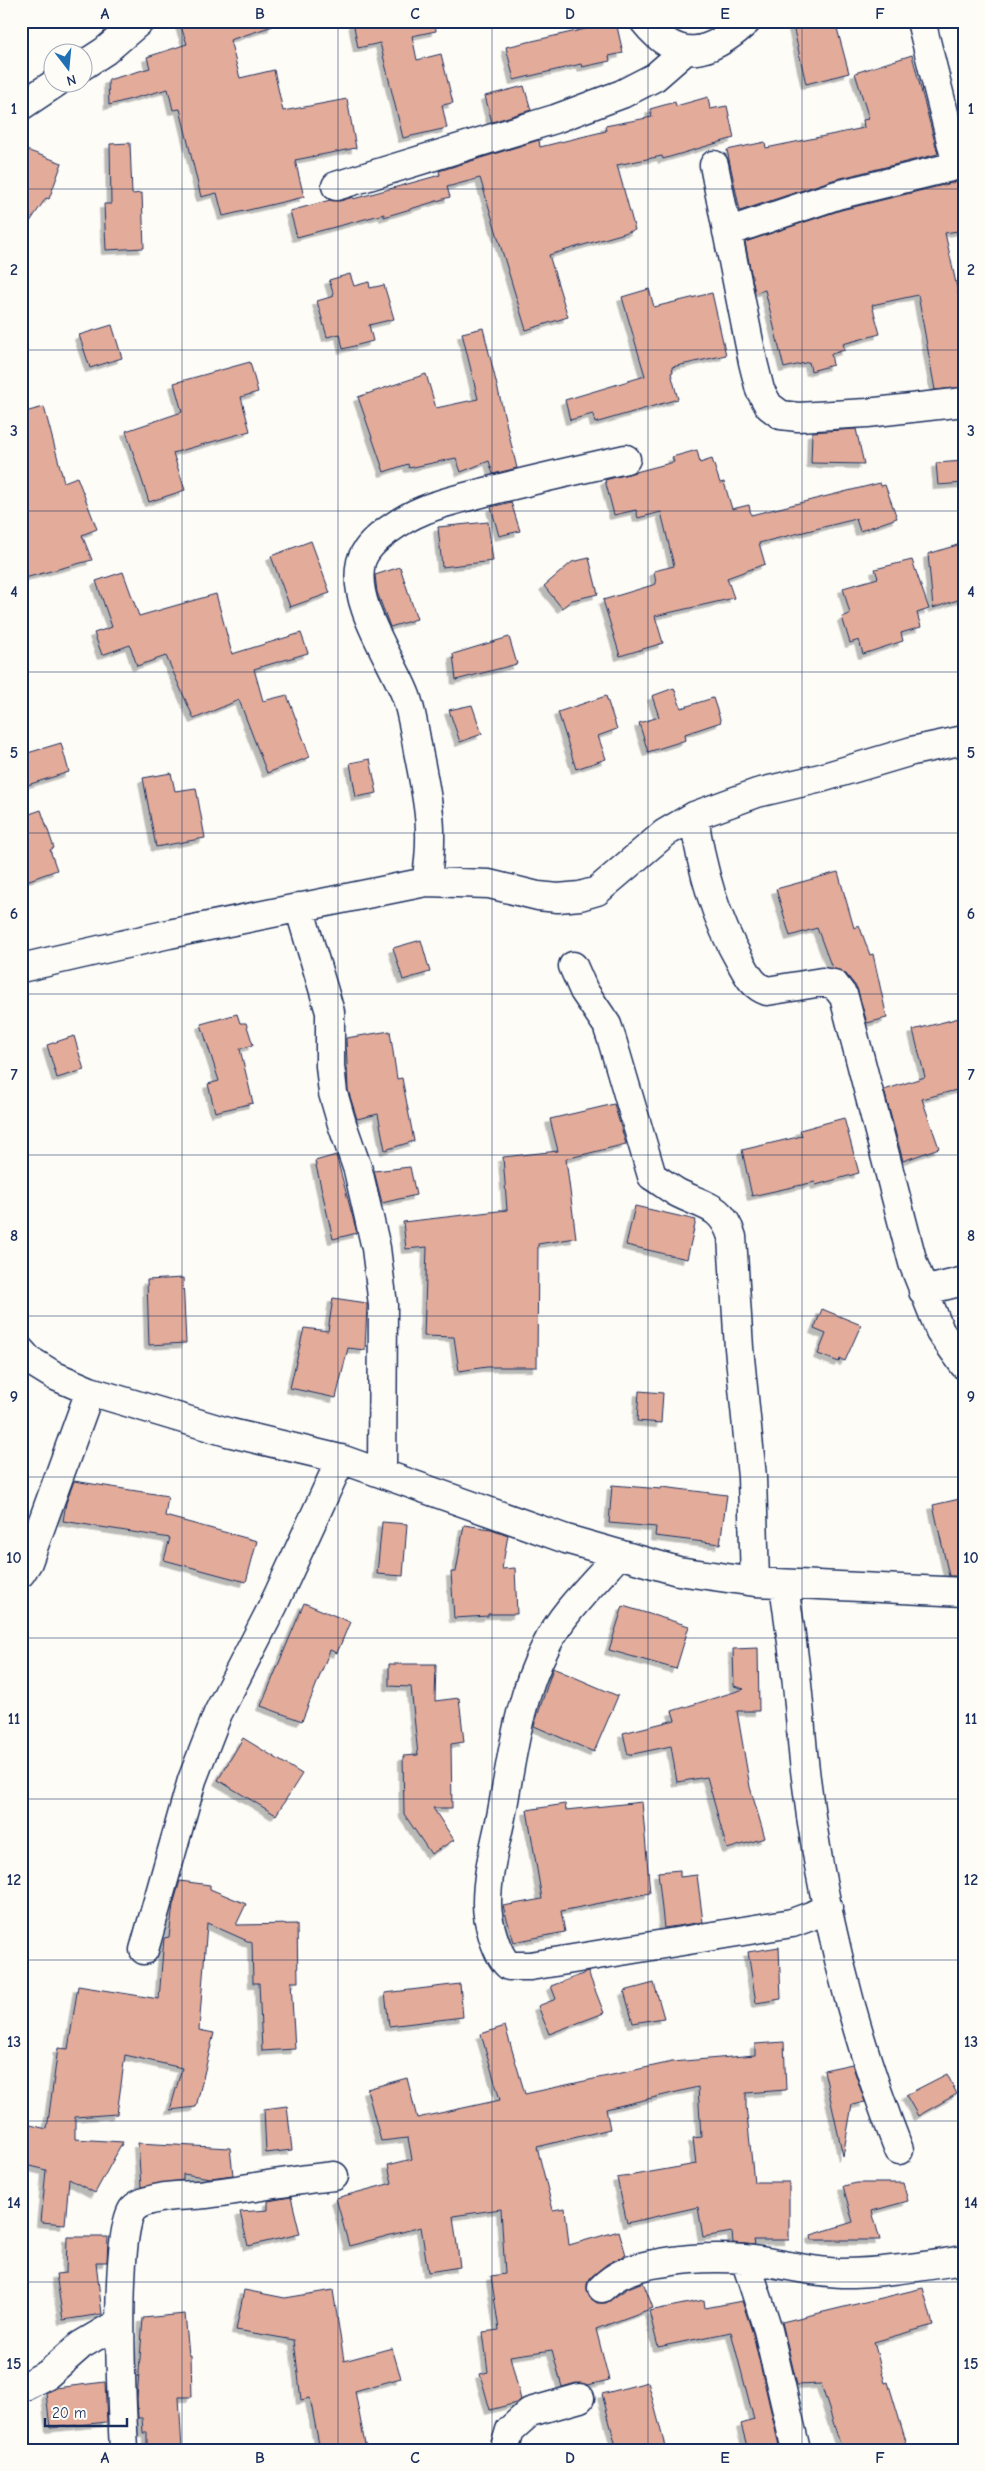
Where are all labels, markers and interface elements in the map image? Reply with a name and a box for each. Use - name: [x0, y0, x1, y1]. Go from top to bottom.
- text: A: [101, 5, 110, 23]
- text: B: [255, 5, 265, 23]
- text: C: [410, 5, 420, 23]
- text: D: [565, 5, 575, 23]
- text: E: [720, 5, 730, 23]
- text: F: [875, 5, 885, 23]
- north arrow: [42, 42, 92, 92]
- text: N: [65, 71, 78, 89]
- text: 1: [11, 100, 17, 118]
- text: 1: [968, 100, 974, 118]
- text: 2: [10, 261, 18, 279]
- text: 2: [967, 261, 975, 279]
- text: 3: [10, 422, 18, 440]
- text: 3: [967, 422, 975, 440]
- text: 4: [10, 583, 18, 601]
- text: 4: [967, 583, 975, 601]
- text: 5: [10, 744, 18, 762]
- text: 5: [967, 744, 975, 762]
- text: 6: [10, 905, 18, 923]
- text: 6: [967, 905, 975, 923]
- text: 7: [10, 1066, 18, 1084]
- text: 7: [967, 1066, 975, 1084]
- text: 8: [10, 1227, 18, 1245]
- text: 8: [967, 1227, 975, 1245]
- text: 9: [10, 1388, 18, 1406]
- text: 9: [967, 1388, 975, 1406]
- text: 10: [6, 1549, 22, 1567]
- text: 10: [963, 1549, 979, 1567]
- text: 11: [8, 1710, 20, 1728]
- text: 11: [965, 1710, 977, 1728]
- text: 12: [7, 1871, 21, 1889]
- text: 12: [964, 1871, 978, 1889]
- text: 13: [7, 2033, 21, 2051]
- text: 13: [964, 2033, 978, 2051]
- text: 14: [7, 2194, 21, 2212]
- text: 14: [964, 2194, 978, 2212]
- text: 15: [7, 2355, 21, 2373]
- text: 15: [964, 2355, 978, 2373]
- scale bar: [45, 2396, 128, 2428]
- text: 20 m: [52, 2404, 86, 2422]
- text: A: [101, 2449, 110, 2467]
- text: B: [255, 2449, 265, 2467]
- text: C: [410, 2449, 420, 2467]
- text: D: [565, 2449, 575, 2467]
- text: E: [720, 2449, 730, 2467]
- text: F: [875, 2449, 885, 2467]

